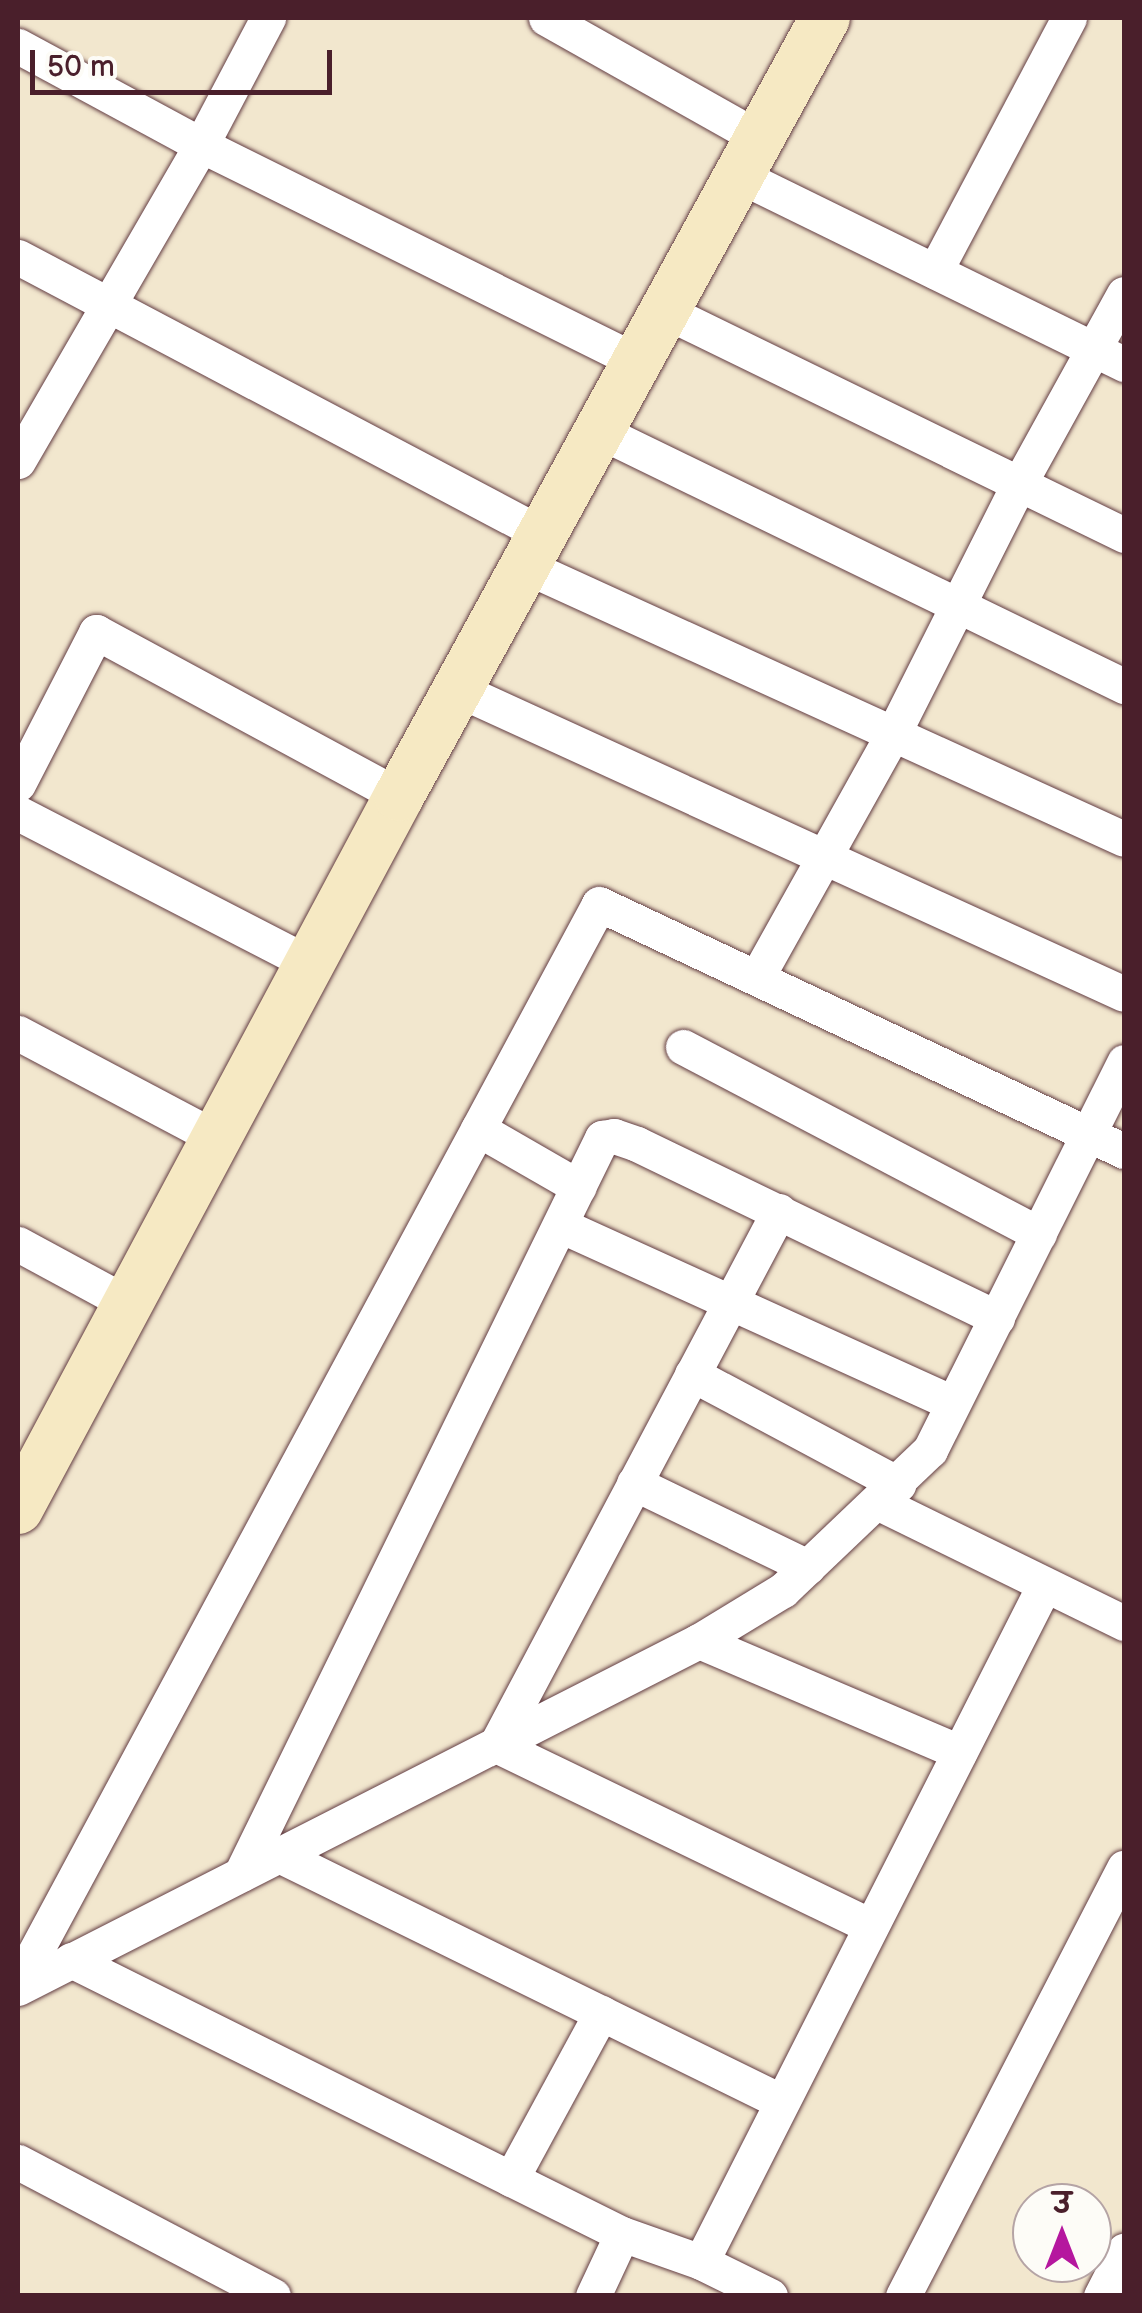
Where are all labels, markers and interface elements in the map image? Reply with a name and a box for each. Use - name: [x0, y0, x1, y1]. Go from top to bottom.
- scale bar: [35, 30, 338, 92]
- text: 50 m: [47, 49, 115, 85]
- north arrow: [1012, 2183, 1112, 2283]
- text: उ: [1053, 2188, 1071, 2221]

